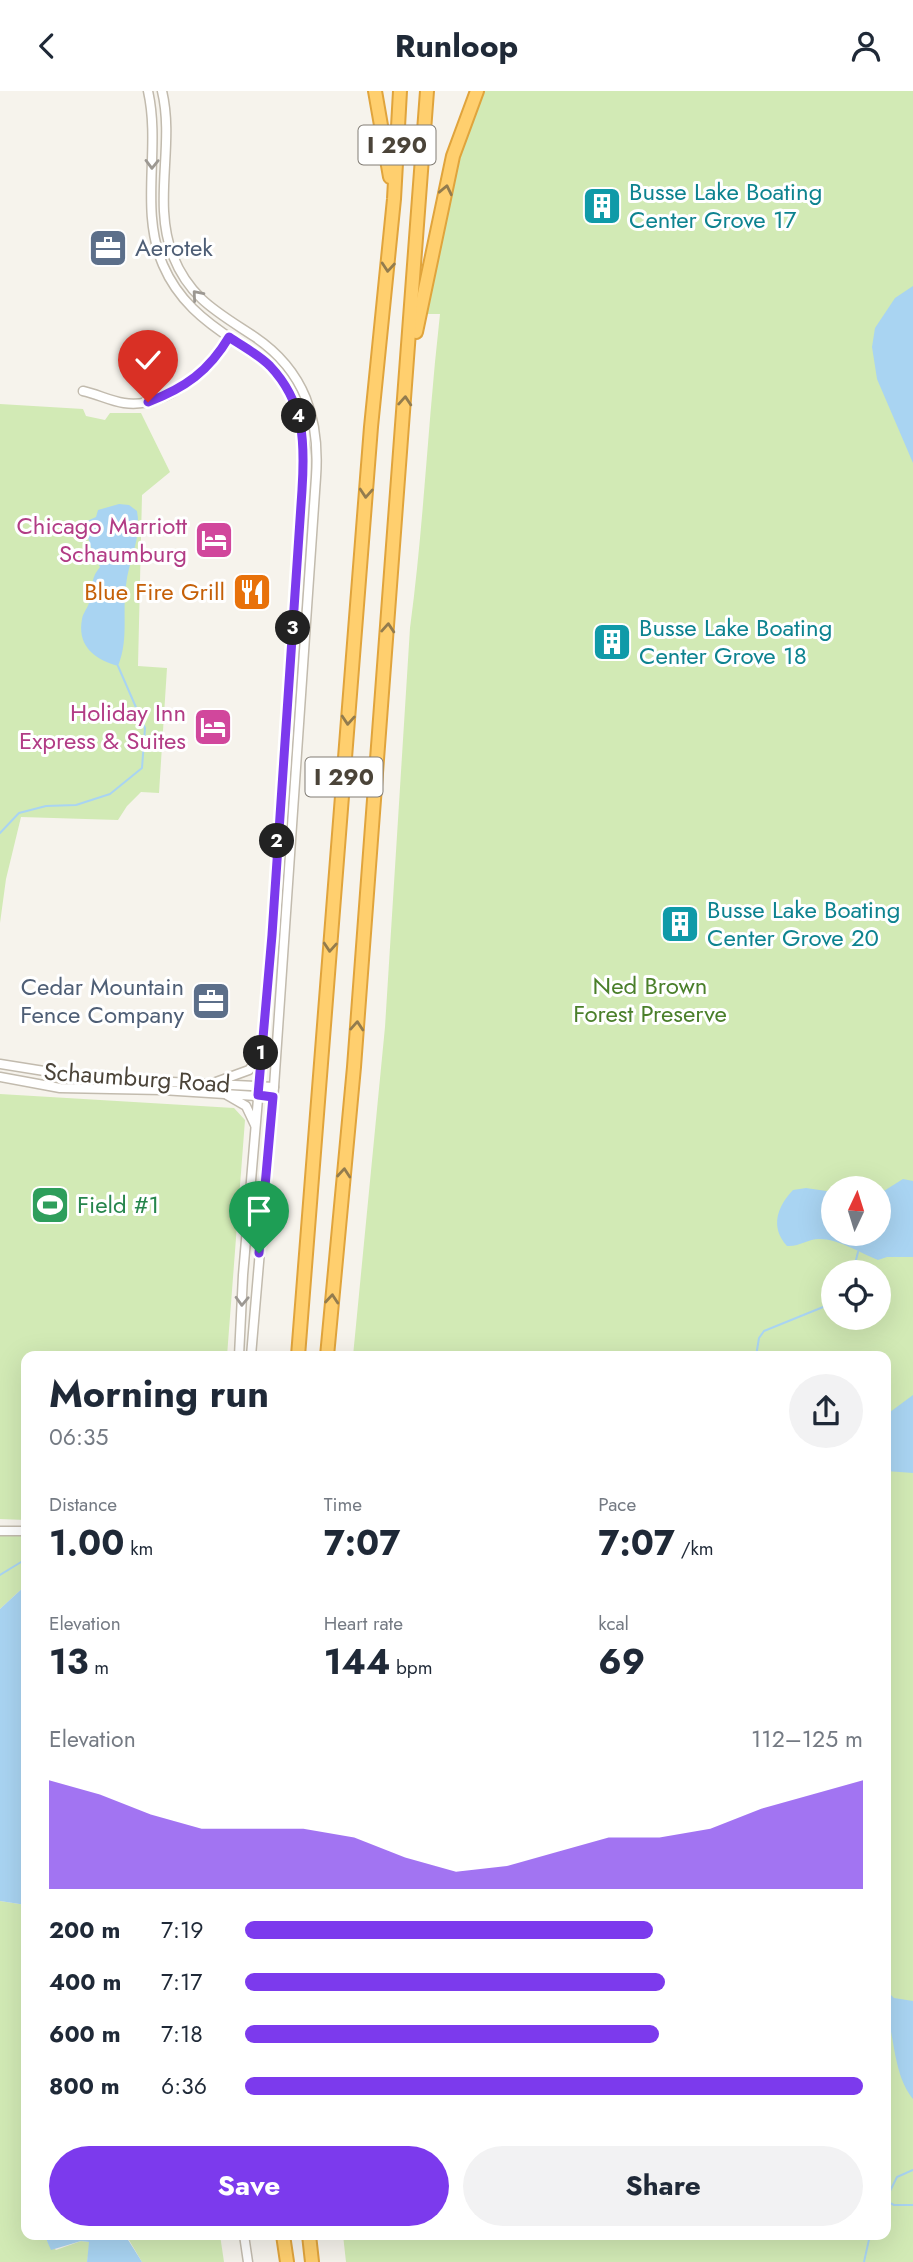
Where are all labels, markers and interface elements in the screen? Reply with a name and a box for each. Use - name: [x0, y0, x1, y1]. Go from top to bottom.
- text: Runloop: [395, 23, 518, 69]
- icon: back: [28, 27, 66, 65]
- icon: person: [847, 27, 885, 65]
- road number: I 290: [358, 125, 436, 165]
- one-way arrow: [144, 159, 159, 170]
- place label: Busse Lake Boating Center Grove 17: [629, 174, 822, 237]
- one-way arrow: [437, 184, 452, 196]
- building icon: Busse Lake Boating Center Grove 17: [581, 185, 623, 227]
- office icon: Aerotek: [87, 227, 129, 269]
- place label: Aerotek: [135, 230, 213, 265]
- one-way arrow: [381, 262, 396, 273]
- one-way arrow: [193, 290, 205, 303]
- pin: [118, 330, 178, 402]
- icon: check: [129, 341, 167, 379]
- one-way arrow: [397, 395, 412, 406]
- pin: 4: [282, 399, 316, 433]
- text: 4: [292, 402, 305, 429]
- one-way arrow: [359, 488, 374, 499]
- place label: Chicago Marriott Schaumburg: [16, 508, 187, 571]
- hotel icon: Chicago Marriott Schaumburg: [193, 519, 235, 561]
- restaurant icon: Blue Fire Grill: [231, 571, 273, 613]
- place label: Blue Fire Grill: [84, 574, 225, 609]
- place label: Busse Lake Boating Center Grove 18: [639, 610, 832, 673]
- pin: 3: [276, 611, 310, 645]
- text: 3: [287, 614, 298, 641]
- building icon: Busse Lake Boating Center Grove 18: [591, 621, 633, 663]
- one-way arrow: [380, 622, 395, 633]
- place label: Holiday Inn Express & Suites: [19, 695, 186, 758]
- hotel icon: Holiday Inn Express & Suites: [192, 706, 234, 748]
- one-way arrow: [341, 715, 356, 726]
- road number: I 290: [306, 757, 382, 797]
- pin: 2: [260, 823, 294, 859]
- text: 2: [270, 827, 283, 854]
- place label: Busse Lake Boating Center Grove 20: [707, 892, 900, 955]
- building icon: Busse Lake Boating Center Grove 20: [659, 903, 701, 945]
- one-way arrow: [323, 942, 338, 953]
- park label: Ned Brown Forest Preserve: [573, 968, 727, 1031]
- place label: Cedar Mountain Fence Company: [20, 969, 184, 1032]
- office icon: Cedar Mountain Fence Company: [190, 980, 232, 1022]
- one-way arrow: [349, 1020, 364, 1031]
- pin: 1: [244, 1035, 278, 1070]
- text: 1: [256, 1039, 265, 1066]
- street label: Schaumburg Road: [43, 1054, 231, 1101]
- one-way arrow: [336, 1167, 351, 1178]
- north arrow: [821, 1176, 891, 1246]
- map controls: [821, 1176, 891, 1330]
- pin: [229, 1181, 289, 1253]
- sports icon: Field #1: [29, 1184, 71, 1226]
- place label: Field #1: [77, 1187, 159, 1222]
- icon: arrive: [240, 1192, 278, 1230]
- button: locate: [821, 1260, 891, 1330]
- one-way arrow: [324, 1293, 339, 1304]
- one-way arrow: [234, 1296, 249, 1307]
- text: Morning run: [49, 1366, 269, 1421]
- button: share: [789, 1374, 863, 1448]
- text: 06:35: [49, 1420, 108, 1454]
- text: Distance: [49, 1491, 117, 1518]
- text: Time: [324, 1491, 362, 1518]
- text: Pace: [598, 1491, 636, 1518]
- text: 1.00: [49, 1518, 124, 1568]
- text: 7:07: [324, 1518, 400, 1568]
- text: 7:07: [598, 1518, 675, 1568]
- text: km: [124, 1535, 153, 1562]
- text: /km: [675, 1535, 714, 1562]
- text: Elevation: [49, 1610, 121, 1637]
- text: Heart rate: [324, 1610, 403, 1637]
- text: kcal: [598, 1610, 629, 1637]
- text: 13: [49, 1637, 89, 1687]
- text: 144: [324, 1637, 390, 1687]
- text: 69: [598, 1637, 645, 1687]
- text: m: [89, 1654, 109, 1681]
- text: bpm: [390, 1654, 433, 1681]
- text: Elevation: [49, 1722, 136, 1756]
- text: 112–125 m: [751, 1722, 863, 1756]
- text: 200 m: [49, 1913, 120, 1947]
- text: 7:19: [161, 1913, 204, 1947]
- text: 400 m: [49, 1965, 121, 1999]
- text: 7:17: [161, 1965, 202, 1999]
- text: 600 m: [49, 2017, 121, 2051]
- text: 7:18: [161, 2017, 203, 2051]
- text: 800 m: [49, 2069, 120, 2103]
- text: 6:36: [161, 2069, 207, 2103]
- button: Save: [49, 2146, 449, 2226]
- button: Share: [463, 2146, 863, 2226]

